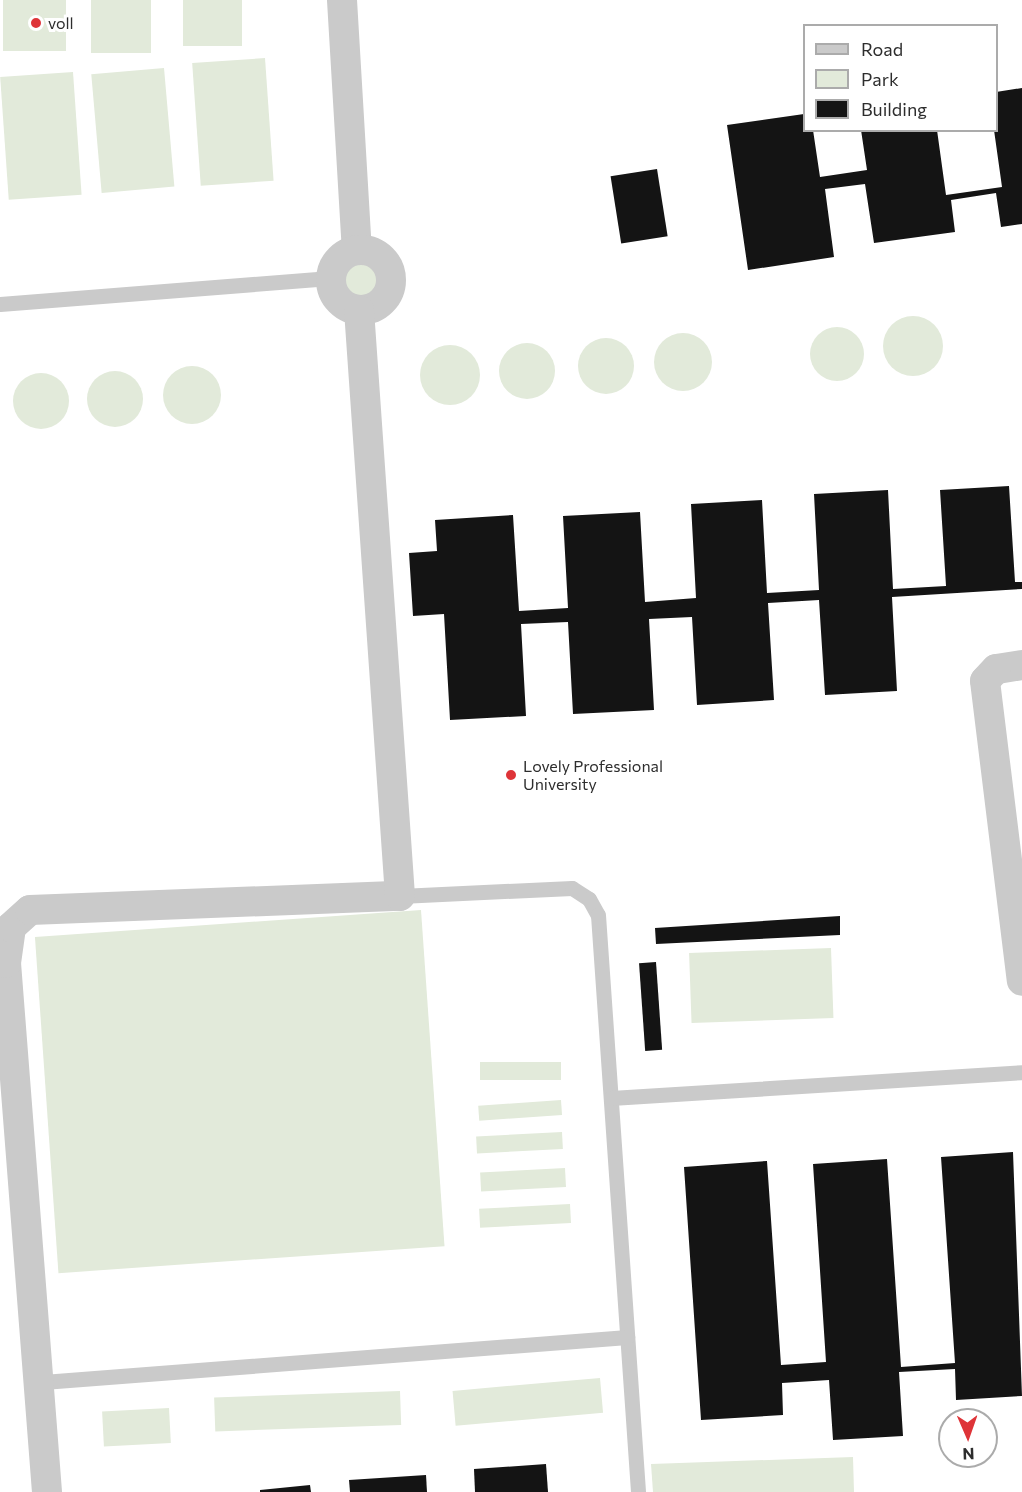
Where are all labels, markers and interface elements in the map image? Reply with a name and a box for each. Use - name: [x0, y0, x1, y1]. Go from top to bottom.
- place label: voll: [48, 13, 74, 33]
- marker: voll: [29, 16, 43, 30]
- legend: [803, 24, 998, 132]
- text: Road: [861, 38, 903, 60]
- text: Park: [861, 68, 899, 90]
- text: Building: [861, 98, 927, 120]
- place label: Lovely Professional University: [523, 756, 663, 794]
- marker: Lovely Professional University: [504, 768, 518, 782]
- north arrow: [938, 1408, 998, 1468]
- text: N: [962, 1445, 975, 1464]

